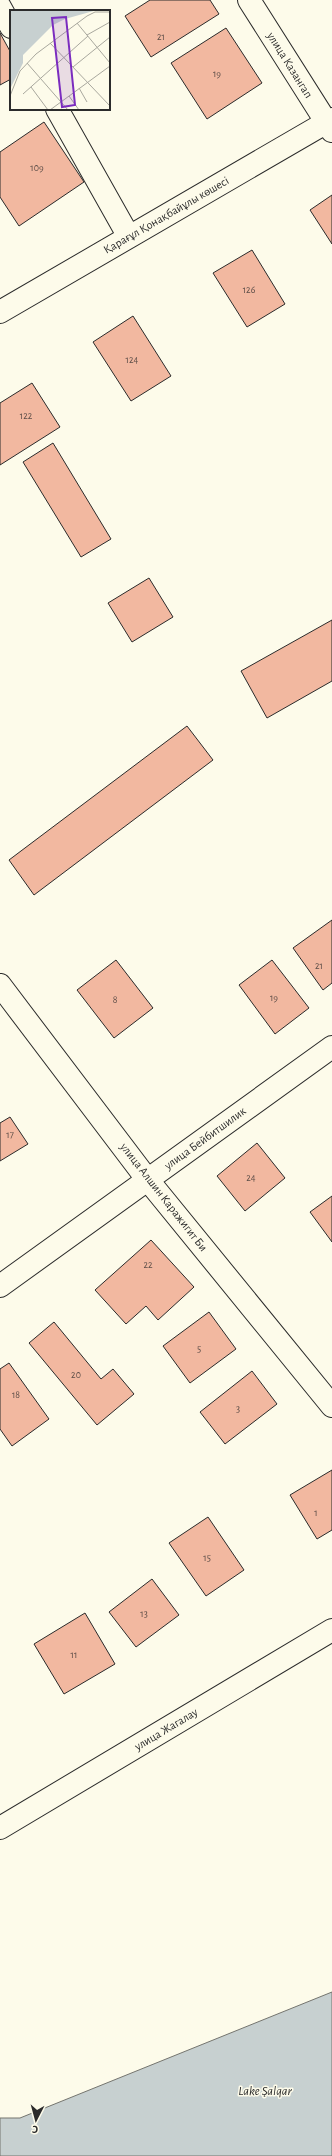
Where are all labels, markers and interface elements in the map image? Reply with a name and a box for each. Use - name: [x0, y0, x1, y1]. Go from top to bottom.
- inset map: [10, 10, 110, 110]
- street label: улица Казангап: [264, 29, 315, 101]
- house number: 21: [157, 32, 165, 42]
- house number: 19: [213, 69, 221, 79]
- house number: 109: [30, 163, 44, 173]
- street label: Қарағұл Қонақбайұлы көшесі: [101, 174, 231, 256]
- house number: 126: [243, 285, 256, 295]
- house number: 124: [126, 355, 139, 365]
- house number: 122: [20, 411, 33, 421]
- house number: 21: [315, 961, 323, 971]
- house number: 19: [270, 993, 278, 1003]
- house number: 8: [113, 995, 118, 1005]
- street label: улица Бейбитшилик: [161, 1104, 249, 1173]
- house number: 17: [6, 1130, 14, 1140]
- street label: улица Алшин Каражигит Би: [117, 1140, 210, 1254]
- house number: 24: [246, 1173, 256, 1183]
- house number: 22: [143, 1260, 153, 1270]
- house number: 5: [197, 1344, 201, 1354]
- house number: 20: [71, 1370, 81, 1380]
- house number: 18: [12, 1390, 20, 1400]
- house number: 3: [236, 1404, 240, 1414]
- house number: 1: [314, 1508, 318, 1518]
- house number: 15: [203, 1553, 211, 1563]
- house number: 13: [140, 1609, 148, 1619]
- house number: 11: [71, 1650, 77, 1660]
- street label: улица Жагалау: [131, 1705, 200, 1754]
- water label: Lake Şalqar: [238, 2085, 293, 2098]
- north arrow: [16, 2100, 56, 2140]
- text: С: [31, 2124, 39, 2135]

